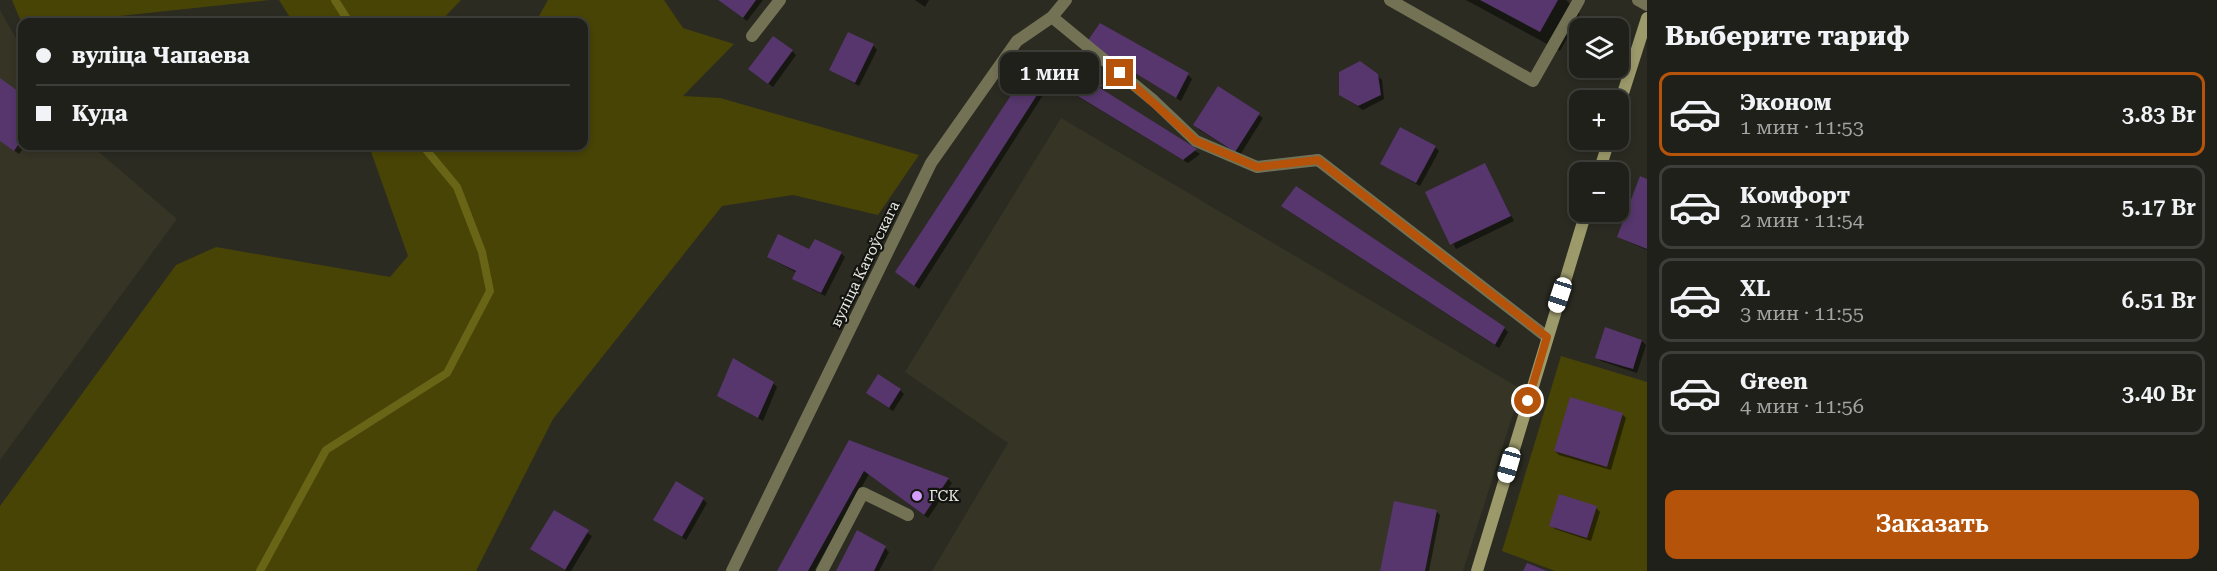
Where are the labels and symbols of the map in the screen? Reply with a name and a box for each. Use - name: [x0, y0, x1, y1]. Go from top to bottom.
- callout: 1 мин: [1000, 52, 1099, 94]
- route end: [1106, 59, 1133, 86]
- street label: вуліца Катоўскага: [827, 198, 903, 330]
- car: [1546, 275, 1574, 315]
- route start: [1514, 387, 1541, 414]
- car: [1495, 445, 1523, 485]
- place label: ГСК: [929, 487, 959, 505]
- marker: ГСК: [910, 489, 924, 503]

